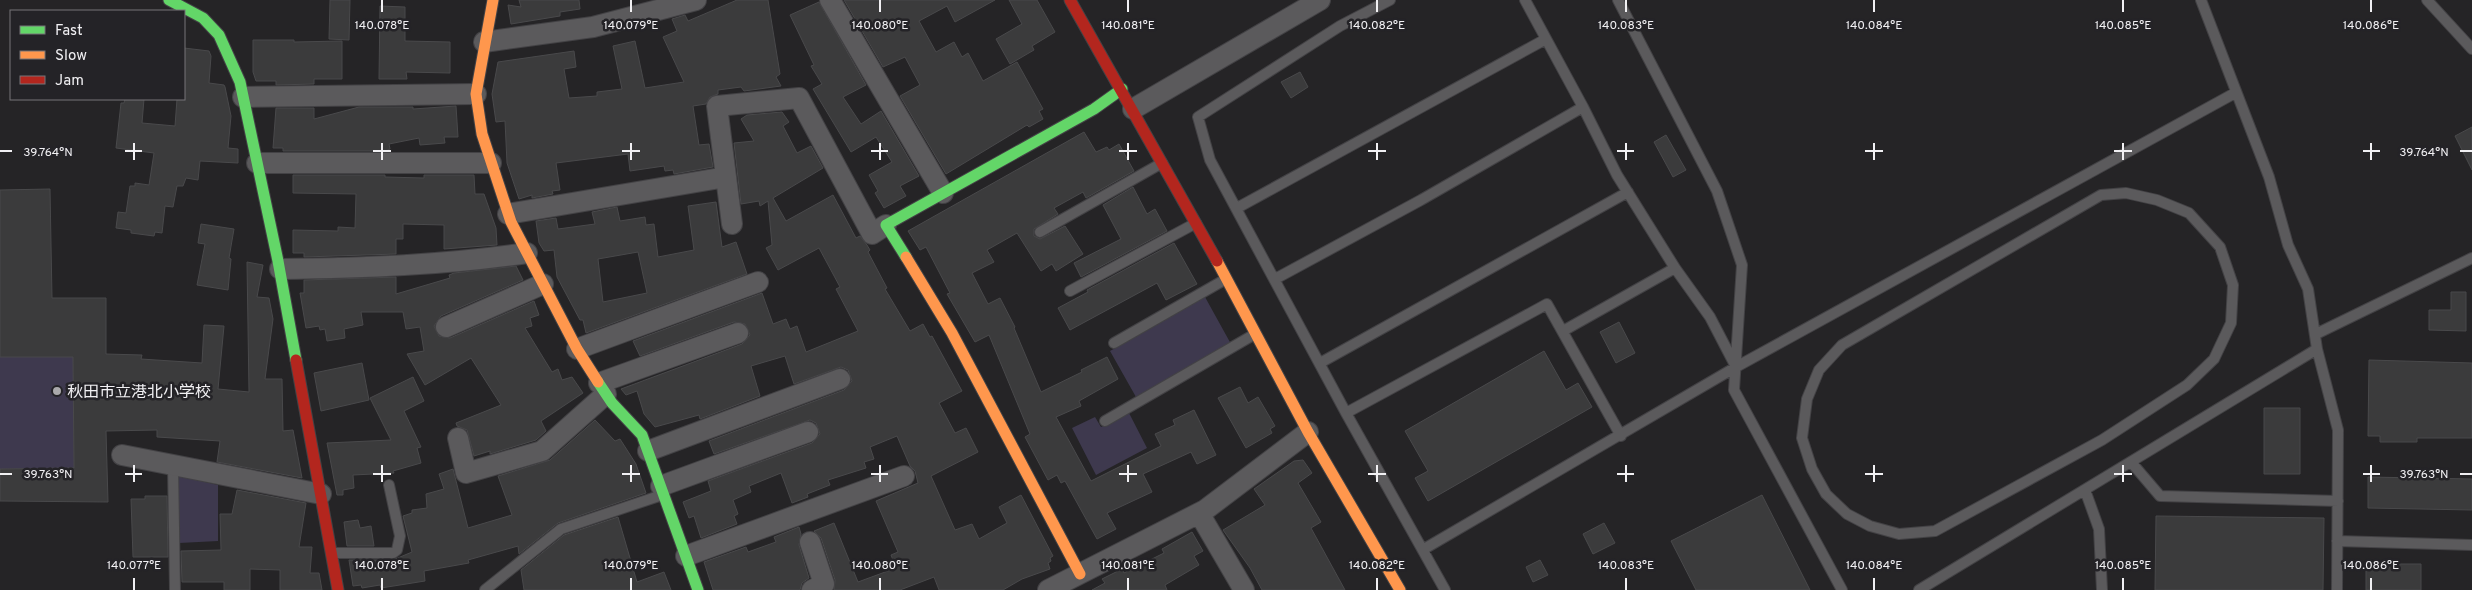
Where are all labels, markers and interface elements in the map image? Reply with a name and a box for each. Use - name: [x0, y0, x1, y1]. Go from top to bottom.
- legend: [10, 10, 185, 100]
- text: 140.078°E: [355, 18, 409, 34]
- text: 140.079°E: [604, 18, 658, 34]
- text: 140.080°E: [852, 18, 908, 34]
- text: 140.081°E: [1101, 18, 1155, 34]
- text: 140.082°E: [1349, 18, 1405, 34]
- text: 140.083°E: [1598, 18, 1654, 34]
- text: 140.084°E: [1846, 18, 1902, 34]
- text: 140.085°E: [2095, 18, 2151, 34]
- text: 140.086°E: [2343, 18, 2399, 34]
- text: Fast: [55, 22, 83, 41]
- text: Slow: [55, 47, 87, 66]
- text: Jam: [55, 72, 84, 91]
- text: 39.764°N: [23, 145, 73, 161]
- text: 39.764°N: [2399, 145, 2449, 161]
- place label: 秋田市立港北小学校: [67, 383, 211, 403]
- marker: 秋田市立港北小学校: [51, 385, 63, 397]
- text: 39.763°N: [23, 467, 73, 483]
- text: 39.763°N: [2399, 467, 2449, 483]
- text: 140.077°E: [107, 558, 161, 574]
- text: 140.078°E: [355, 558, 409, 574]
- text: 140.079°E: [604, 558, 658, 574]
- text: 140.080°E: [852, 558, 908, 574]
- text: 140.081°E: [1101, 558, 1155, 574]
- text: 140.082°E: [1349, 558, 1405, 574]
- text: 140.083°E: [1598, 558, 1654, 574]
- text: 140.084°E: [1846, 558, 1902, 574]
- text: 140.085°E: [2095, 558, 2151, 574]
- text: 140.086°E: [2343, 558, 2399, 574]

